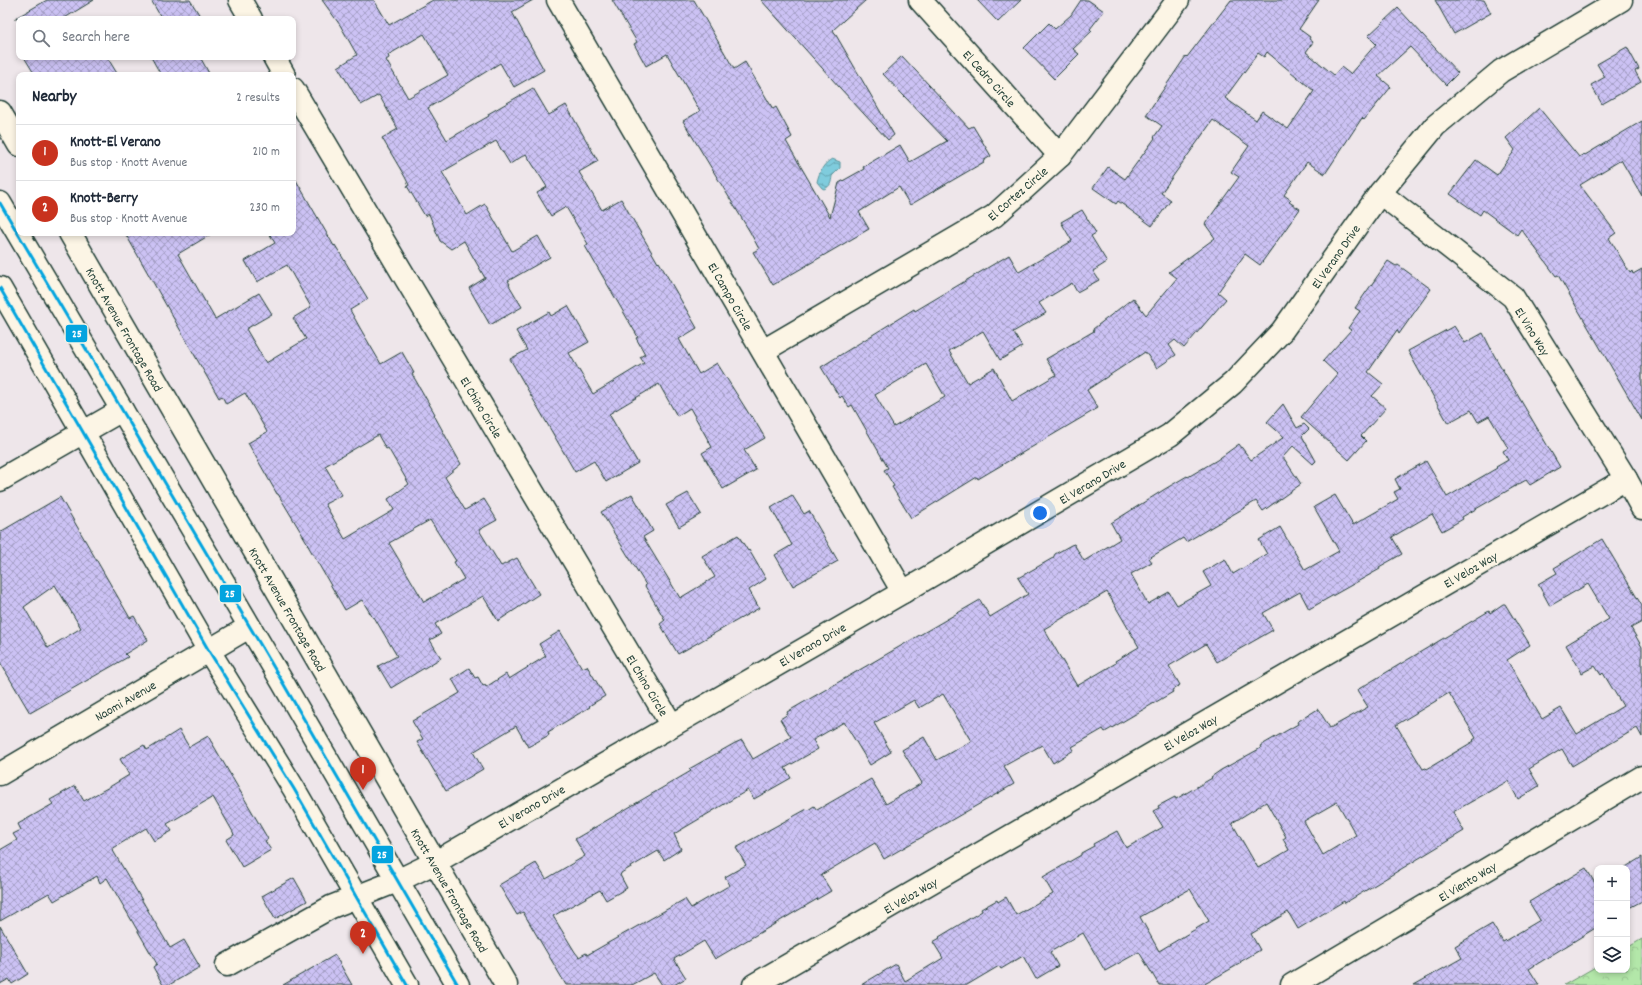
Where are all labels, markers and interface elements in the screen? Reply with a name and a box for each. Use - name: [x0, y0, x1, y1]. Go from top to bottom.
- search box: [16, 16, 296, 60]
- icon: search: [30, 27, 52, 49]
- text: Search here: [62, 27, 130, 49]
- street label: El Cedro Circle: [957, 47, 1019, 113]
- text: Nearby: [32, 86, 76, 110]
- text: 2 results: [236, 89, 280, 108]
- text: Knott-El Verano: [70, 132, 161, 154]
- text: 1: [44, 143, 46, 162]
- text: 210 m: [252, 143, 280, 162]
- text: Bus stop · Knott Avenue: [70, 154, 187, 173]
- street label: El Cortez Circle: [984, 163, 1053, 227]
- text: Knott-Berry: [70, 188, 138, 210]
- text: 2: [42, 199, 48, 218]
- text: 230 m: [250, 199, 280, 218]
- text: Bus stop · Knott Avenue: [70, 210, 187, 229]
- street label: El Verano Drive: [1308, 221, 1366, 293]
- street label: El Campo Circle: [702, 260, 756, 335]
- street label: Knott Avenue Frontage Road: [79, 264, 166, 396]
- street label: El Vino Way: [1508, 304, 1554, 361]
- line badge: 25: [65, 324, 88, 343]
- text: 25: [72, 327, 82, 343]
- street label: El Chino Circle: [454, 374, 506, 443]
- street label: El Verano Drive: [1056, 456, 1130, 511]
- your location: [1030, 503, 1050, 523]
- street label: Knott Avenue Frontage Road: [242, 544, 329, 676]
- street label: El Veloz Way: [1441, 548, 1502, 594]
- line badge: 25: [219, 584, 242, 603]
- text: 25: [225, 587, 235, 603]
- street label: El Verano Drive: [776, 619, 851, 673]
- street label: El Chino Circle: [620, 652, 672, 721]
- street label: Naomi Avenue: [92, 677, 161, 727]
- street label: El Veloz Way: [1161, 711, 1222, 757]
- pin: 1: [350, 757, 376, 790]
- street label: El Verano Drive: [495, 781, 570, 835]
- street label: Knott Avenue Frontage Road: [404, 825, 491, 957]
- line badge: 25: [371, 845, 394, 864]
- text: 25: [377, 848, 387, 864]
- street label: El Viento Way: [1436, 858, 1502, 908]
- map controls: [1594, 865, 1630, 973]
- button: +: [1594, 865, 1630, 901]
- street label: El Veloz Way: [881, 874, 942, 920]
- button: −: [1594, 901, 1630, 937]
- pin: 2: [350, 921, 376, 954]
- button: layers: [1594, 937, 1630, 973]

